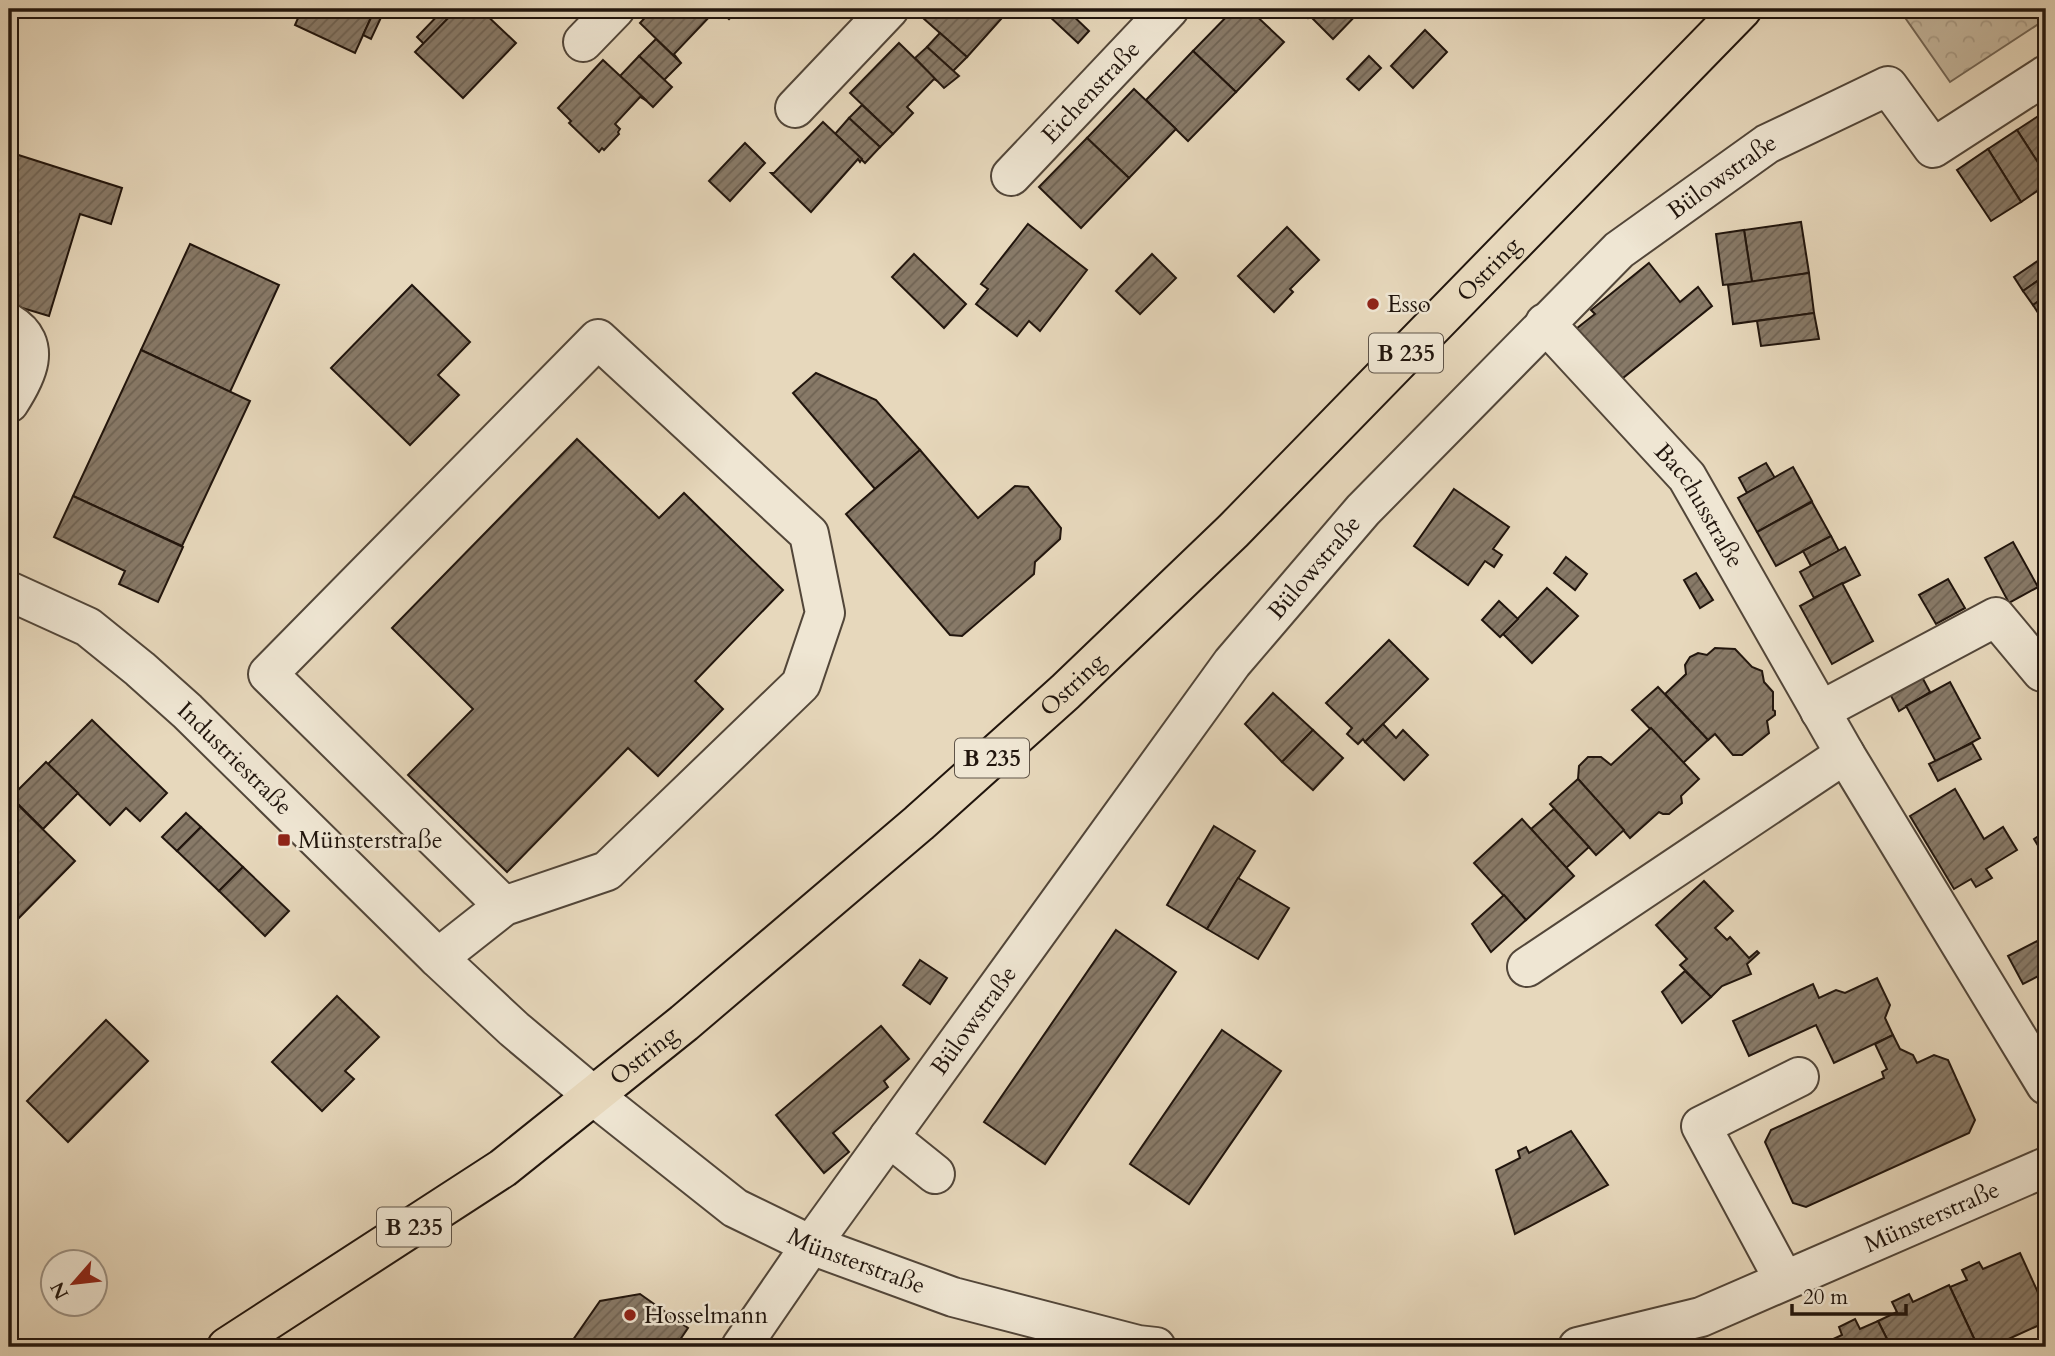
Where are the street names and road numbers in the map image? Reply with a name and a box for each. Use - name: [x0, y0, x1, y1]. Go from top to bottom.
- street label: Eichenstraße: [1034, 33, 1147, 150]
- street label: Bülowstraße: [1660, 125, 1782, 227]
- street label: Ostring: [1449, 229, 1528, 309]
- road number: B 235: [1369, 334, 1443, 372]
- street label: Bacchusstraße: [1647, 436, 1752, 574]
- street label: Bülowstraße: [1260, 508, 1368, 627]
- street label: Ostring: [1032, 645, 1113, 724]
- street label: Industriestraße: [170, 694, 300, 823]
- road number: B 235: [955, 738, 1029, 778]
- street label: Bülowstraße: [923, 959, 1024, 1082]
- street label: Ostring: [602, 1018, 685, 1093]
- street label: Münsterstraße: [1859, 1173, 2004, 1261]
- road number: B 235: [377, 1208, 451, 1246]
- street label: Münsterstraße: [782, 1220, 930, 1302]

